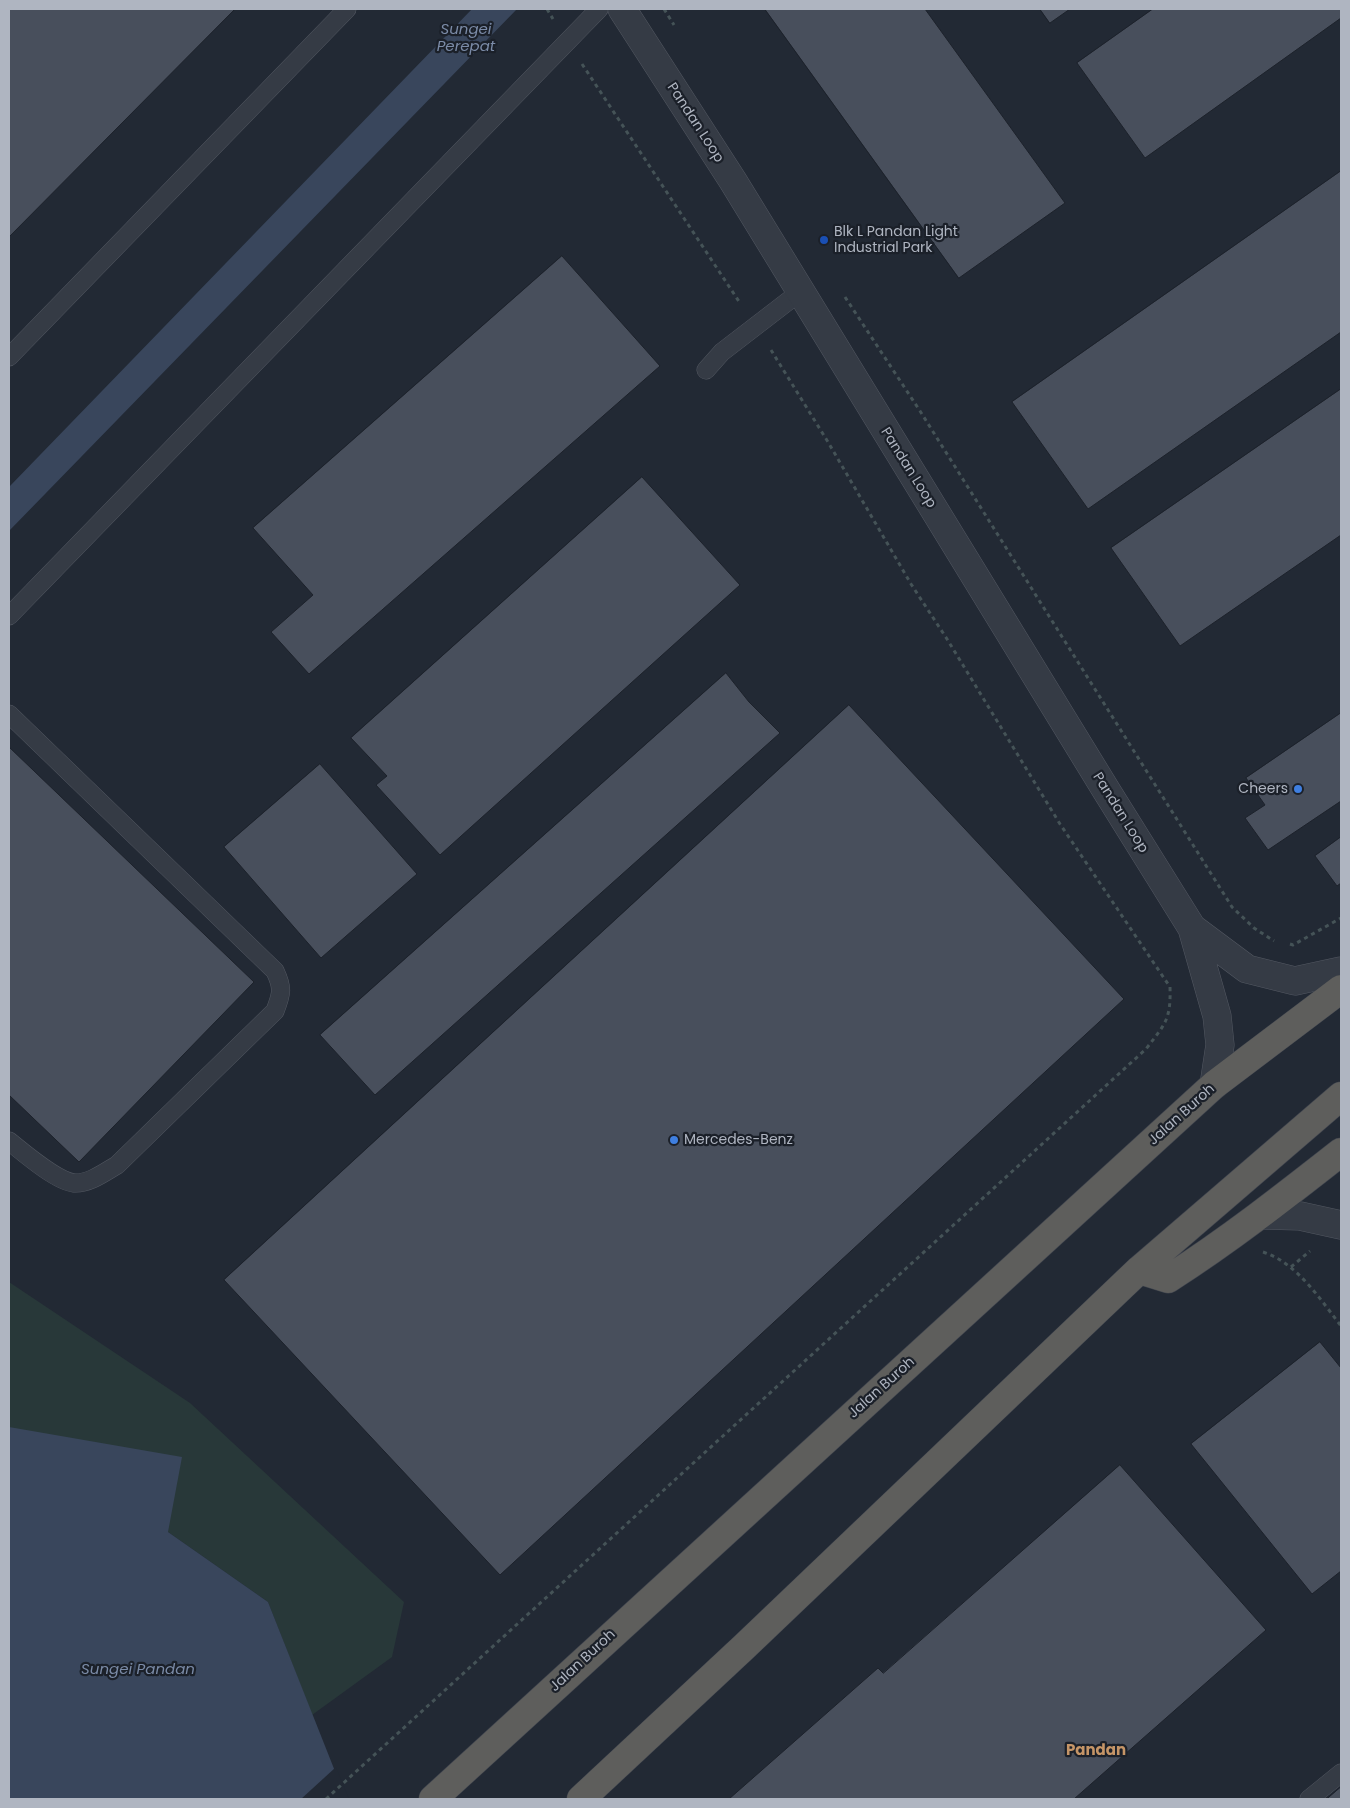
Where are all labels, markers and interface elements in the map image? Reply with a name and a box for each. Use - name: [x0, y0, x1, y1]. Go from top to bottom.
- water label: Sungei Perepat: [437, 21, 495, 56]
- street label: Pandan Loop: [663, 80, 727, 166]
- place label: Blk L Pandan Light Industrial Park: [834, 224, 958, 256]
- marker: Blk L Pandan Light Industrial Park: [818, 234, 830, 246]
- street label: Pandan Loop: [877, 425, 939, 511]
- street label: Pandan Loop: [1089, 770, 1151, 856]
- place label: Cheers: [1238, 781, 1288, 797]
- marker: Cheers: [1292, 783, 1304, 795]
- street label: Jalan Buroh: [1145, 1081, 1219, 1149]
- place label: Mercedes-Benz: [684, 1132, 793, 1148]
- marker: Mercedes-Benz: [668, 1134, 680, 1146]
- street label: Jalan Buroh: [845, 1354, 919, 1422]
- street label: Jalan Buroh: [547, 1626, 619, 1696]
- water label: Sungei Pandan: [81, 1661, 195, 1679]
- district label: Pandan: [1066, 1742, 1126, 1760]

